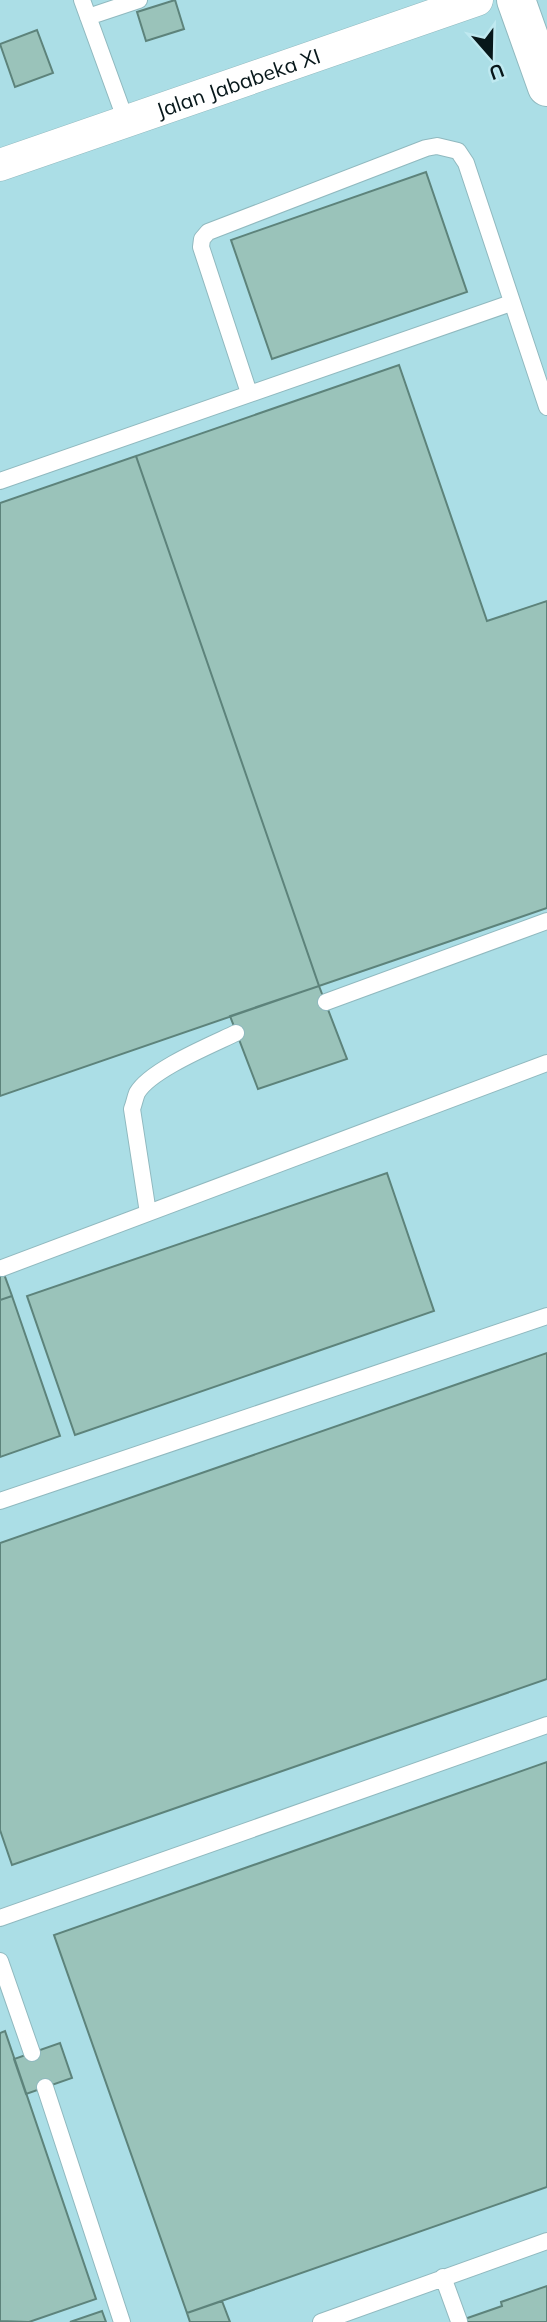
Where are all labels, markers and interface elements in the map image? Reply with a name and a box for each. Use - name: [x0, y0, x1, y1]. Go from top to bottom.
- north arrow: [456, 21, 526, 91]
- street label: Jalan Jababeka XI: [153, 42, 324, 123]
- text: U: [486, 58, 508, 86]

